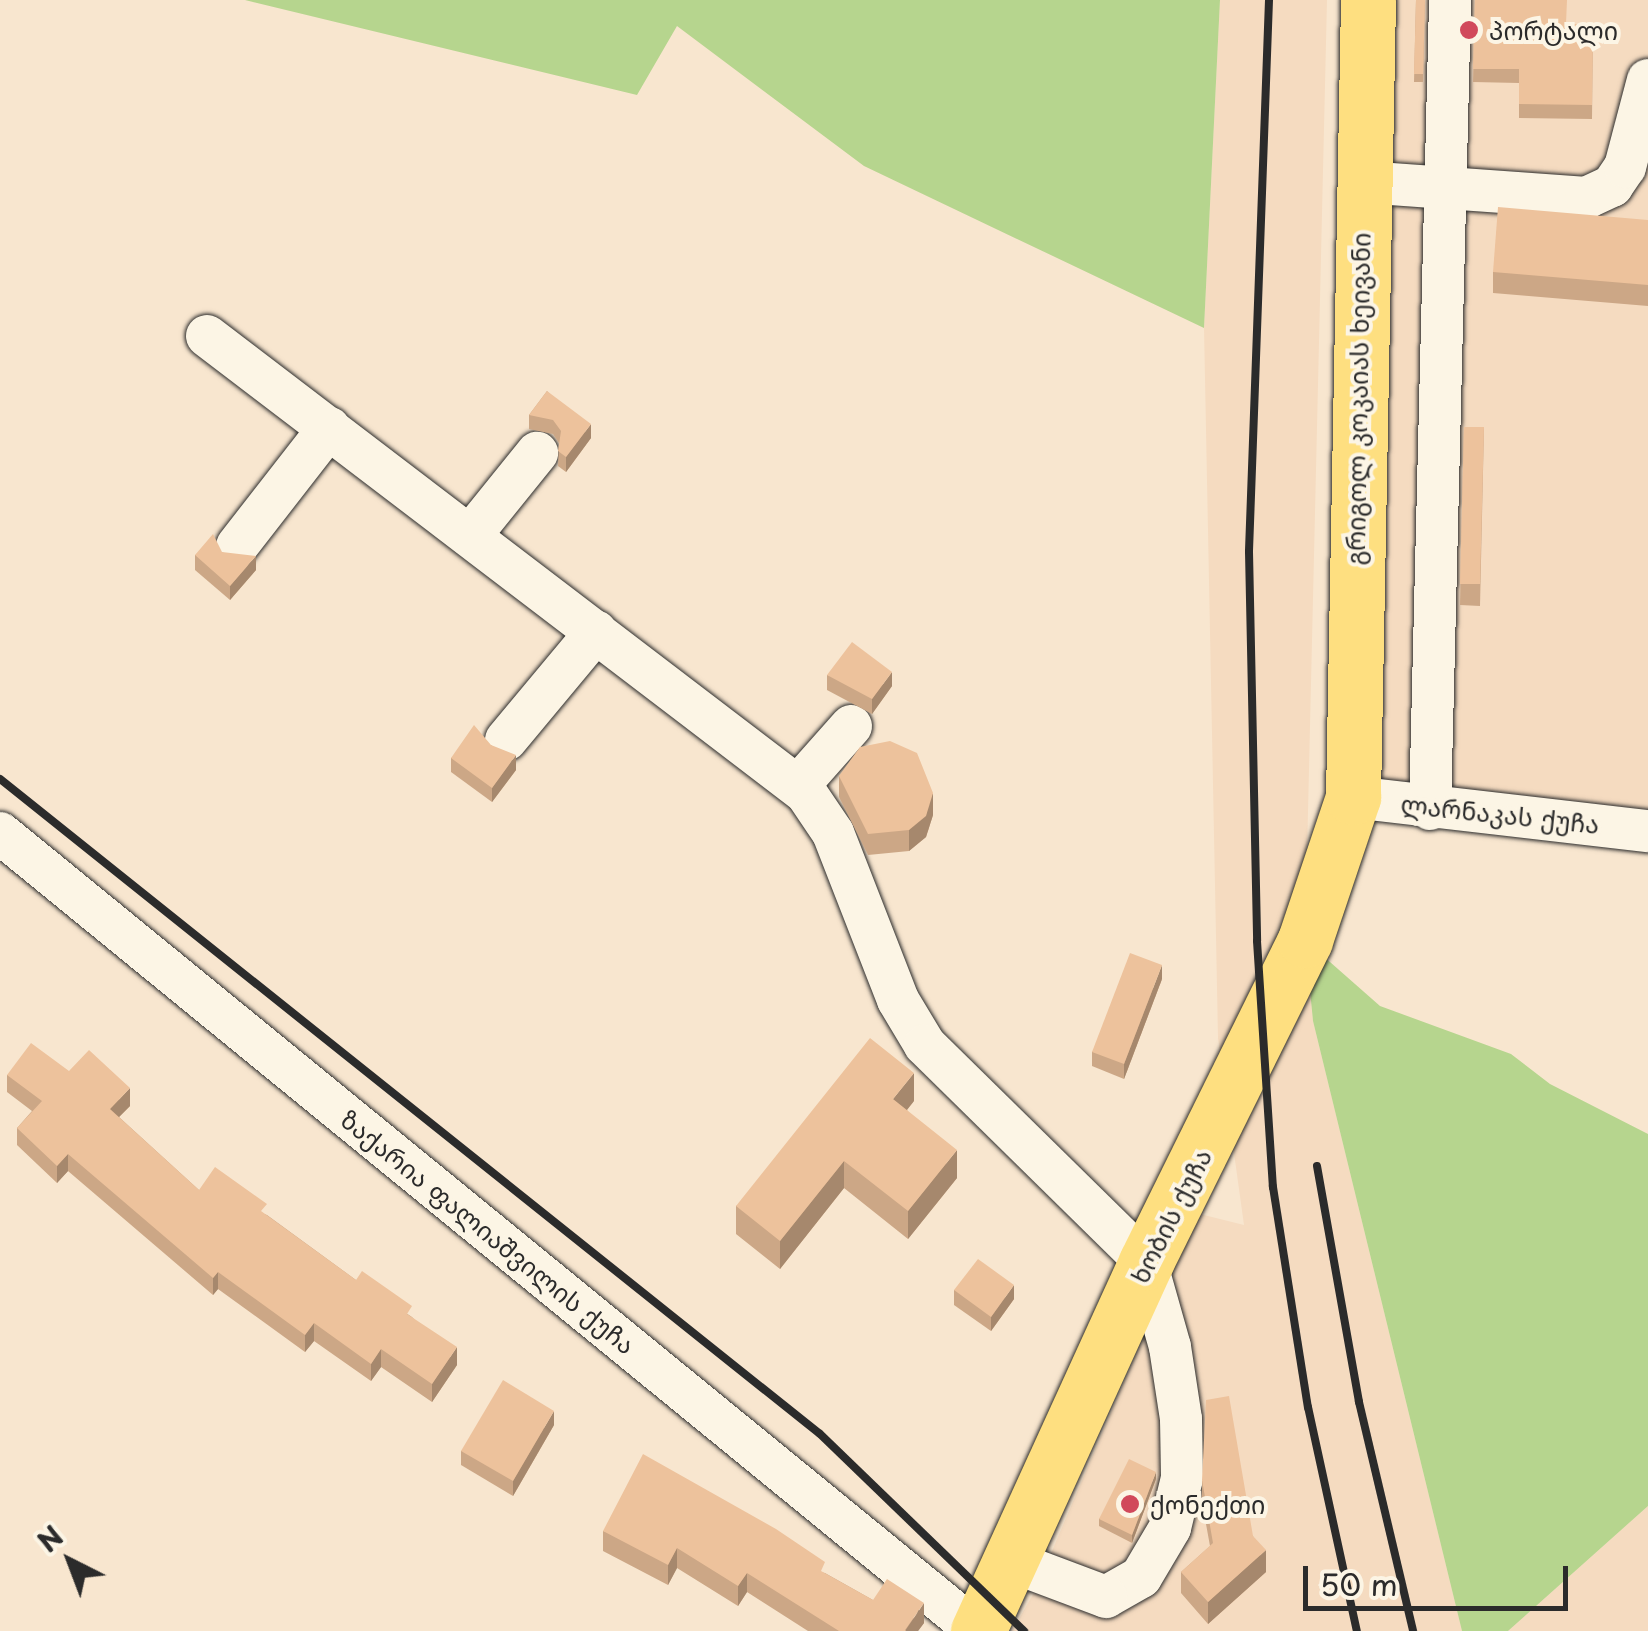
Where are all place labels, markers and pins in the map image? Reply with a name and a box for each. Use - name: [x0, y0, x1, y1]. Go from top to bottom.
- place label: პორტალი: [1489, 15, 1618, 45]
- marker: პორტალი: [1458, 19, 1480, 41]
- place label: ქონექთი: [1150, 1489, 1265, 1519]
- marker: ქონექთი: [1119, 1493, 1141, 1515]

